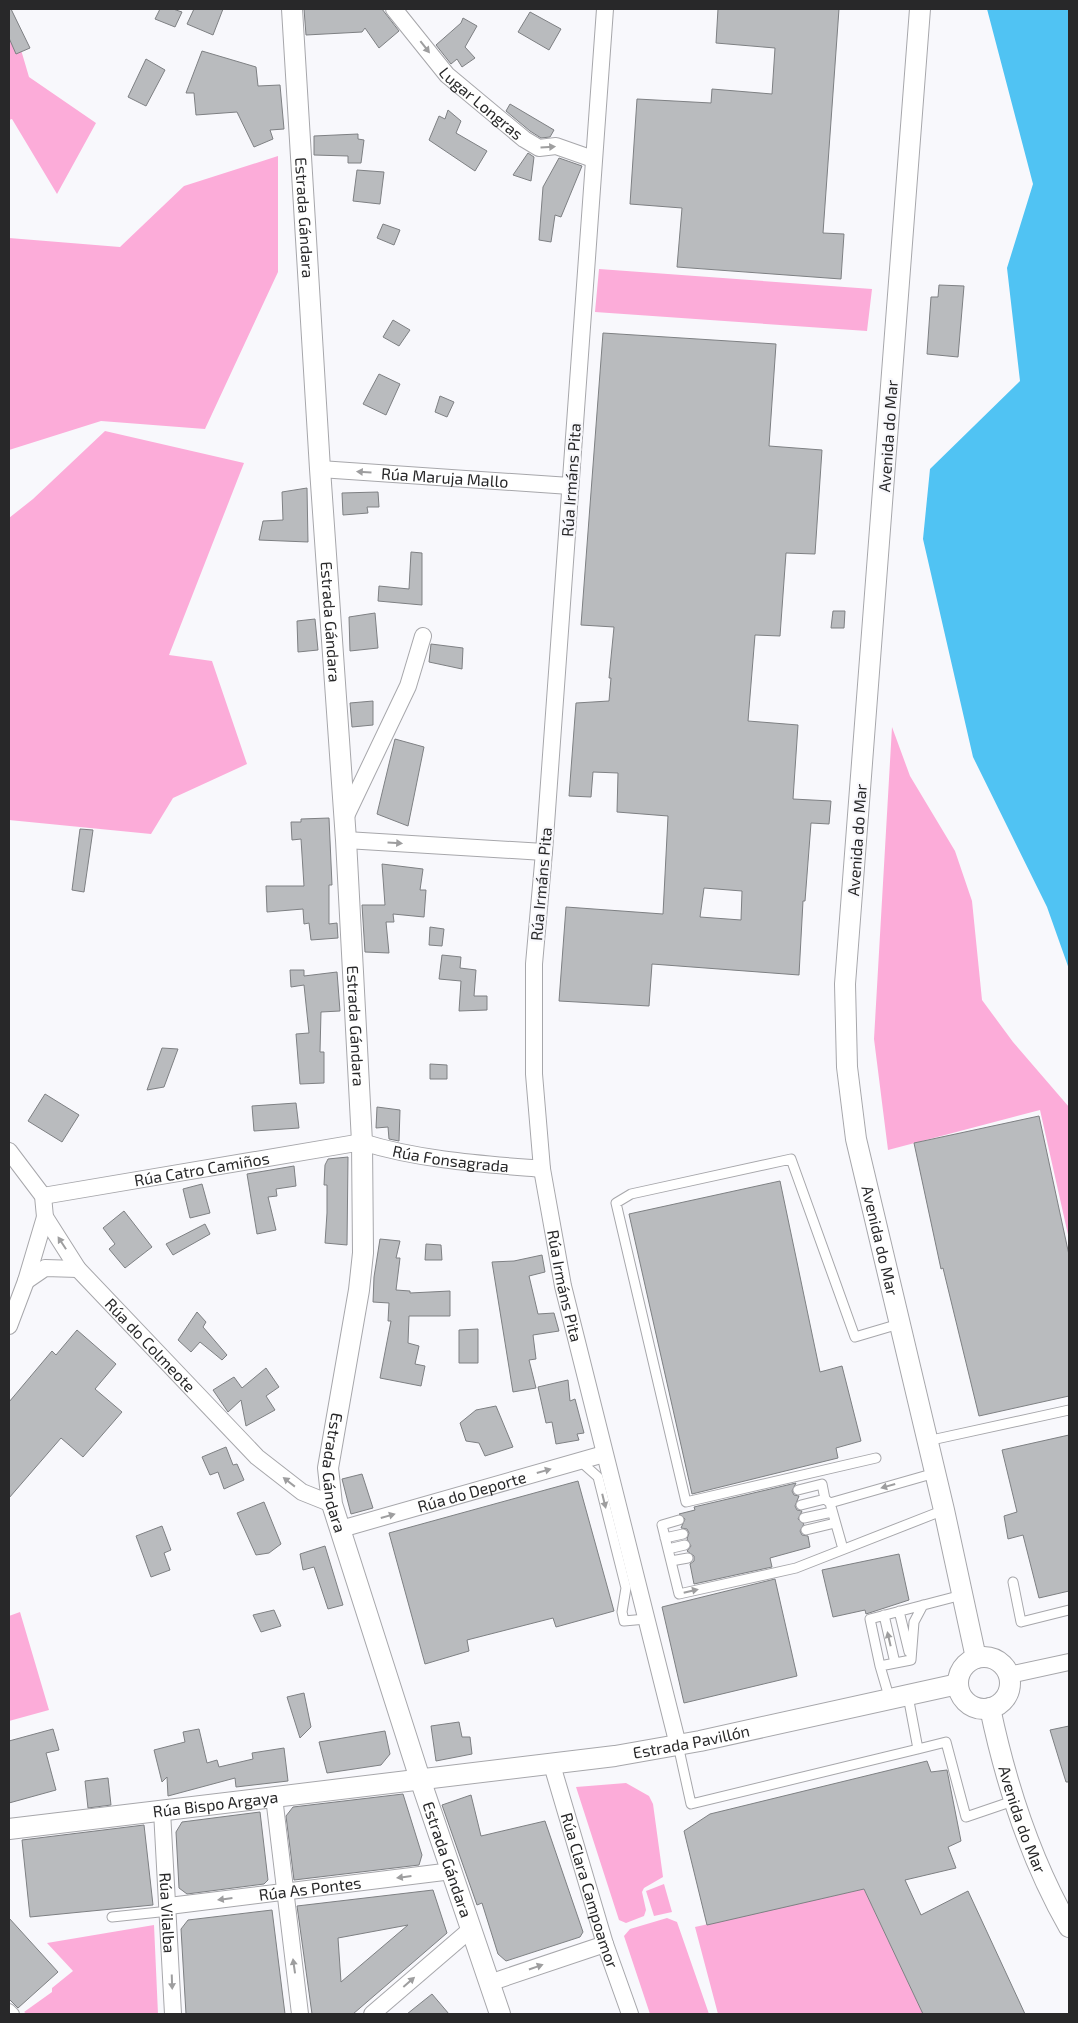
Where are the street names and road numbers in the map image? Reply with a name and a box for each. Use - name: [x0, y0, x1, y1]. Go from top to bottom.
- street label: Lugar Longras: [435, 63, 527, 143]
- street label: Estrada Gándara: [292, 156, 318, 279]
- street label: Avenida do Mar: [874, 379, 901, 493]
- street label: Rúa Irmáns Pita: [557, 422, 584, 538]
- street label: Rúa Maruja Mallo: [380, 463, 509, 491]
- street label: Estrada Gándara: [317, 561, 345, 683]
- street label: Avenida do Mar: [843, 783, 870, 897]
- street label: Rúa Irmáns Pita: [526, 826, 555, 942]
- street label: Estrada Gándara: [344, 965, 369, 1087]
- street label: Rúa Fonsagrada: [391, 1141, 510, 1175]
- street label: Rúa Catro Camiños: [133, 1148, 271, 1189]
- street label: Avenida do Mar: [858, 1184, 903, 1298]
- street label: Rúa Irmáns Pita: [544, 1228, 587, 1344]
- street label: Rúa do Colmeote: [102, 1294, 200, 1396]
- street label: Estrada Gándara: [319, 1412, 350, 1535]
- street label: Rúa do Deporte: [415, 1467, 528, 1516]
- street label: Estrada Pavillón: [631, 1720, 751, 1762]
- street label: Avenida do Mar: [995, 1763, 1051, 1876]
- street label: Rúa Bispo Argaya: [152, 1787, 279, 1821]
- street label: Estrada Gándara: [419, 1799, 476, 1920]
- street label: Rúa Clara Campoamor: [558, 1810, 623, 1971]
- street label: Rúa Vilalba: [156, 1872, 180, 1954]
- street label: Rúa As Pontes: [257, 1872, 362, 1904]

